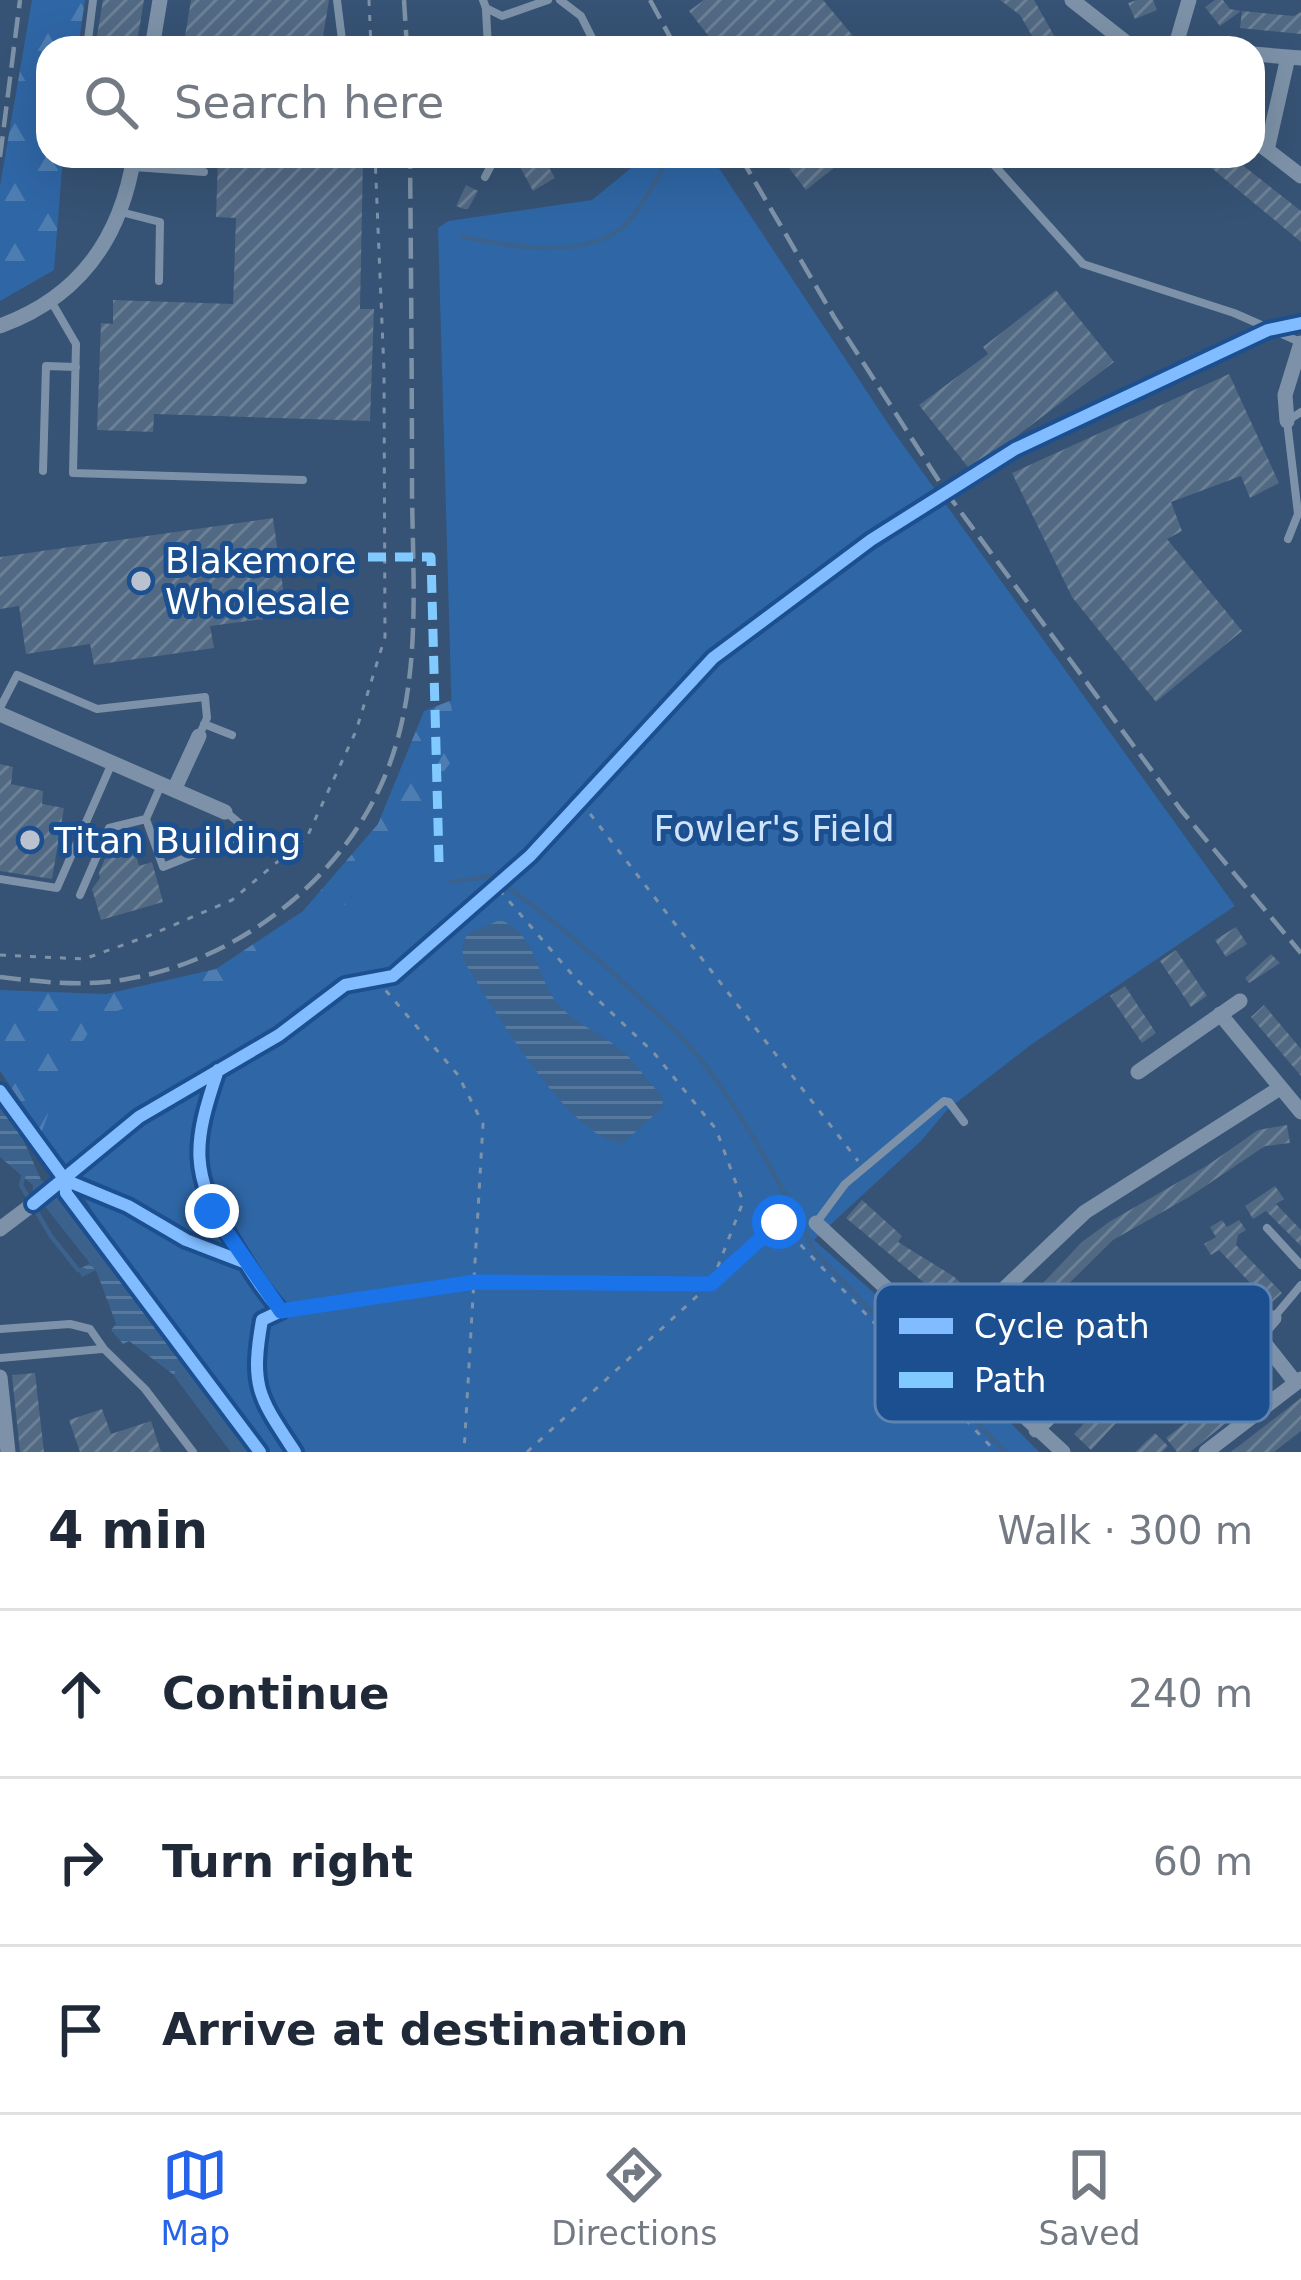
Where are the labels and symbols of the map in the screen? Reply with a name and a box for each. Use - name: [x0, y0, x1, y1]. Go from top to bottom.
- place label: Blakemore Wholesale: [165, 540, 357, 622]
- marker: Blakemore Wholesale: [128, 568, 154, 594]
- park label: Fowler's Field: [653, 808, 895, 849]
- place label: Titan Building: [53, 820, 301, 861]
- marker: Titan Building: [17, 827, 43, 853]
- route end: [185, 1184, 239, 1238]
- route start: [752, 1195, 806, 1249]
- legend: [875, 1284, 1271, 1422]
- text: Cycle path: [974, 1307, 1150, 1346]
- text: Path: [974, 1361, 1047, 1400]

